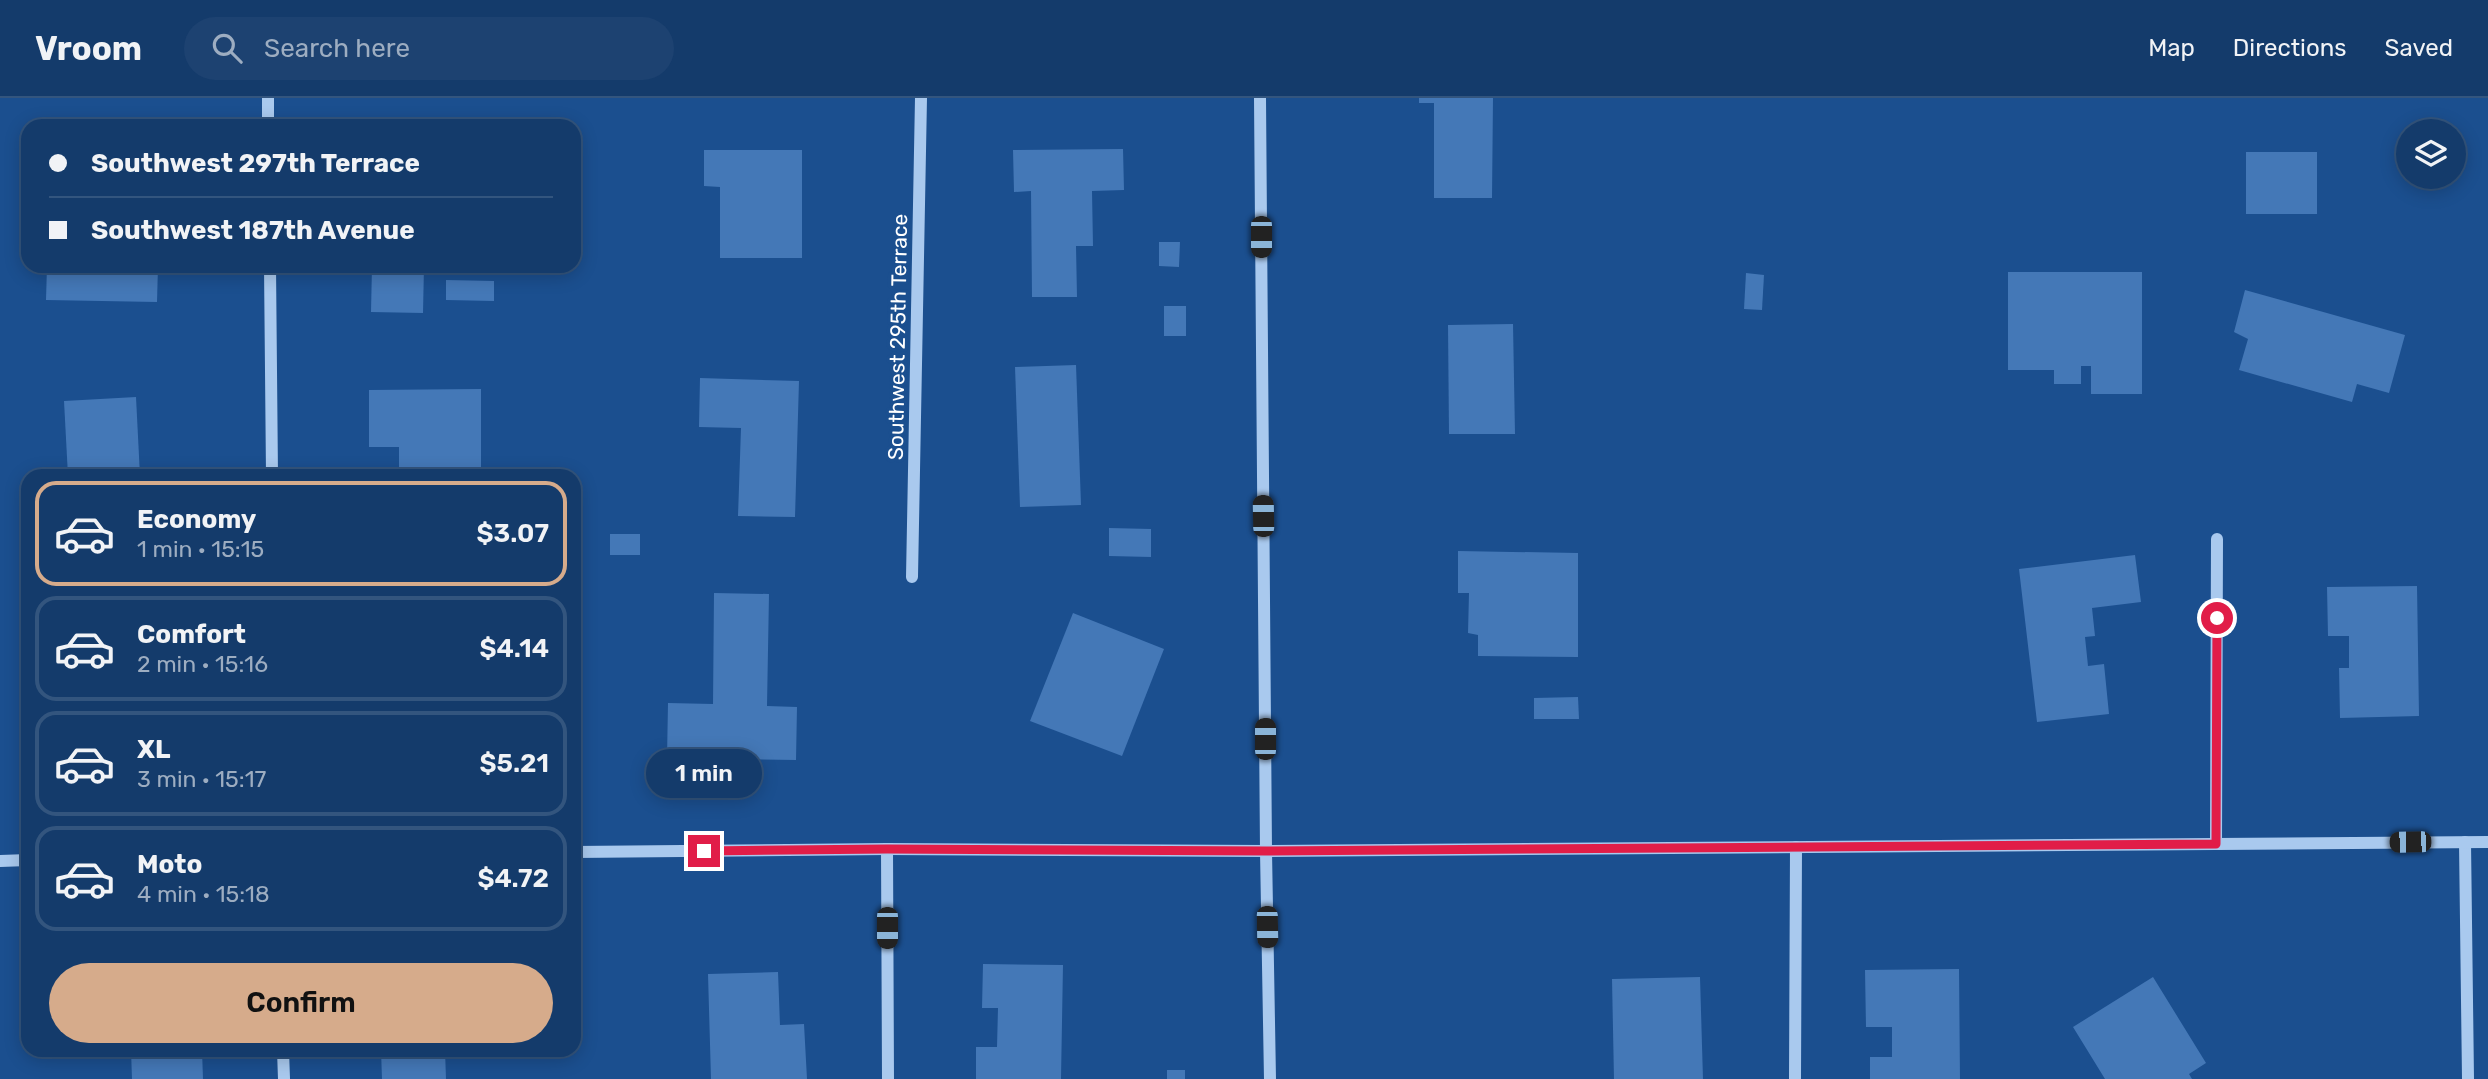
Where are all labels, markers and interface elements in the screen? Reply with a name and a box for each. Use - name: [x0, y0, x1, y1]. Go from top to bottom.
- search box: [184, 17, 674, 80]
- text: Vroom: [35, 29, 142, 68]
- icon: search: [208, 29, 246, 67]
- text: Search here: [264, 33, 410, 64]
- text: Map: [2148, 34, 2195, 62]
- text: Directions: [2233, 34, 2346, 62]
- text: Saved: [2384, 34, 2453, 62]
- map controls: [2396, 119, 2466, 189]
- button: layers: [2396, 119, 2466, 189]
- text: Southwest 297th Terrace: [91, 148, 420, 179]
- street label: Southwest 295th Terrace: [883, 214, 912, 460]
- text: Southwest 187th Avenue: [91, 215, 415, 246]
- car: [1251, 216, 1272, 258]
- car: [1253, 495, 1274, 537]
- icon: car: [53, 502, 116, 565]
- text: Economy: [137, 504, 256, 535]
- text: $3.07: [476, 518, 549, 549]
- text: 1 min · 15:15: [137, 535, 264, 563]
- route start: [2201, 602, 2233, 634]
- icon: car: [53, 617, 116, 680]
- text: Comfort: [137, 619, 246, 650]
- text: $4.14: [480, 633, 549, 664]
- text: 2 min · 15:16: [137, 650, 268, 678]
- car: [1255, 718, 1276, 760]
- icon: car: [53, 732, 116, 795]
- text: XL: [137, 734, 170, 765]
- text: $5.21: [480, 748, 549, 779]
- callout: 1 min: [646, 750, 762, 798]
- text: 1 min: [675, 759, 733, 787]
- text: 3 min · 15:17: [137, 765, 266, 793]
- car: [2389, 831, 2432, 853]
- route end: [688, 835, 720, 867]
- icon: car: [53, 847, 116, 910]
- text: Moto: [137, 849, 202, 880]
- text: $4.72: [477, 863, 549, 894]
- text: 4 min · 15:18: [137, 880, 270, 908]
- car: [1257, 906, 1278, 948]
- car: [877, 907, 898, 949]
- button: Confirm: [49, 963, 553, 1043]

